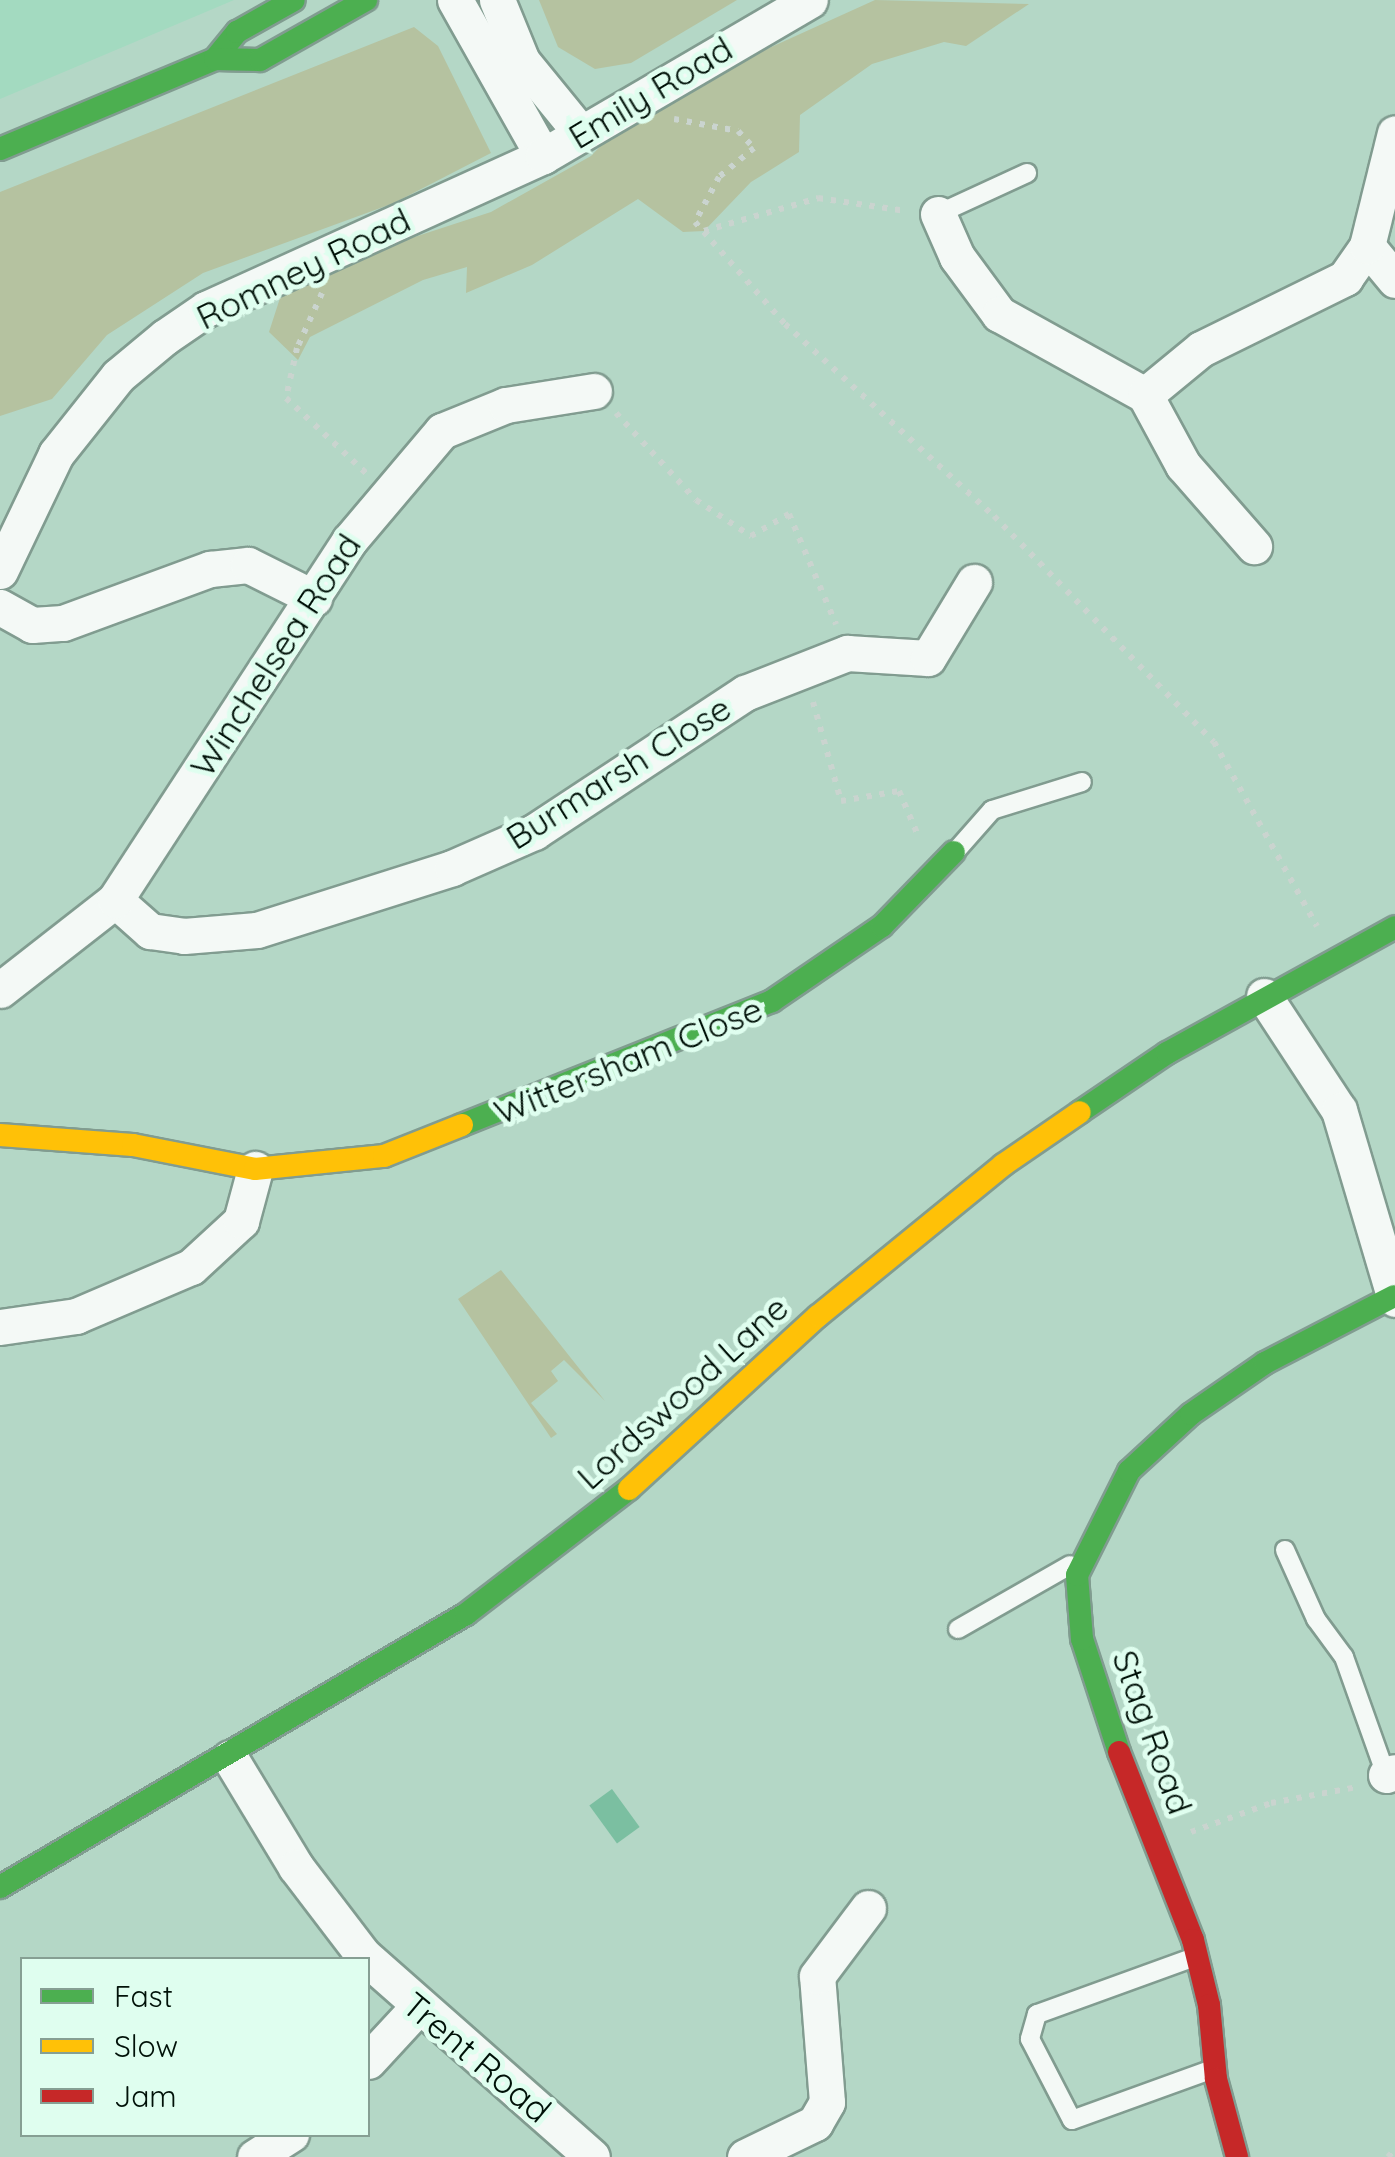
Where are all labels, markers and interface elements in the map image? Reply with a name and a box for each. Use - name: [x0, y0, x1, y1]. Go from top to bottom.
- street label: Emily Road: [561, 27, 739, 157]
- street label: Romney Road: [189, 198, 417, 338]
- street label: Winchelsea Road: [181, 526, 369, 784]
- street label: Burmarsh Close: [498, 686, 738, 858]
- street label: Wittersham Close: [488, 987, 768, 1133]
- street label: Lordswood Lane: [568, 1286, 796, 1498]
- street label: Stag Road: [1104, 1644, 1202, 1820]
- legend: [20, 1957, 370, 2137]
- text: Fast: [114, 1977, 173, 2015]
- street label: Trent Road: [395, 1983, 559, 2131]
- text: Slow: [114, 2027, 178, 2065]
- text: Jam: [114, 2077, 177, 2115]

